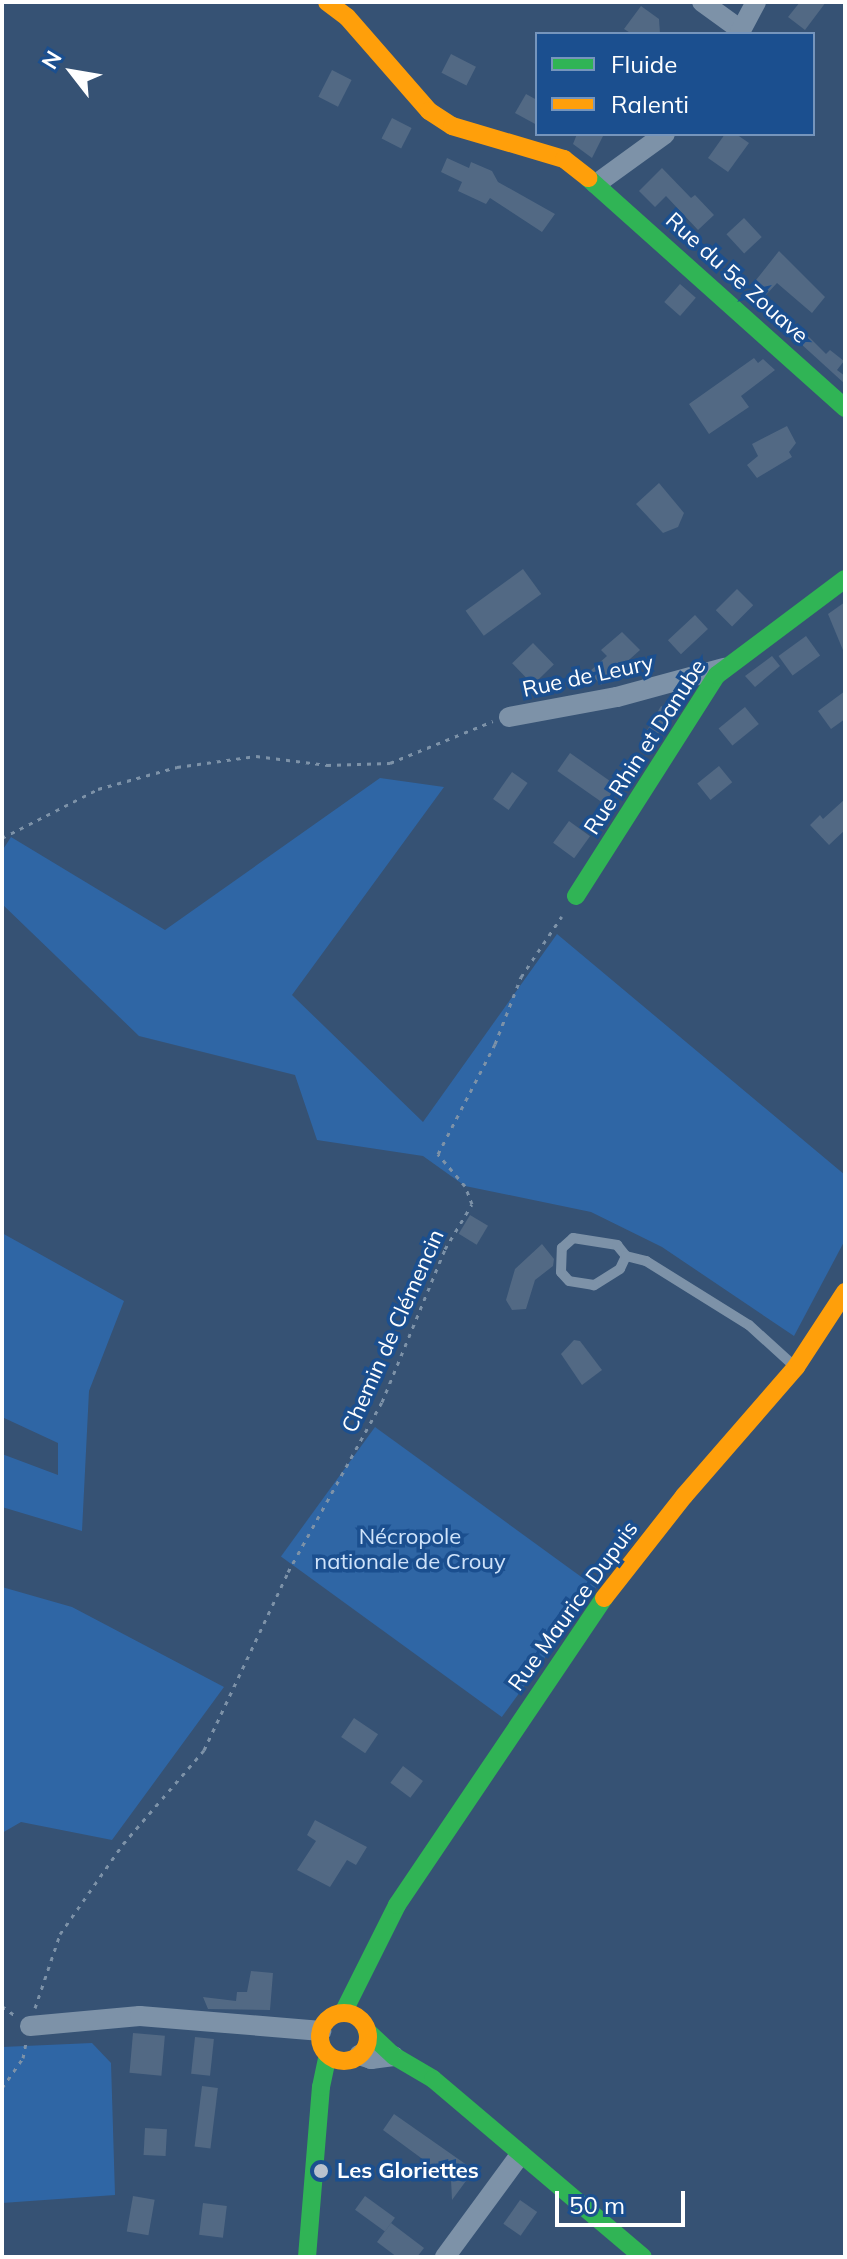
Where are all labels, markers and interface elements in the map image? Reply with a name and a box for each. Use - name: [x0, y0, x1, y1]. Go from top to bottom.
- north arrow: [32, 32, 112, 112]
- legend: [535, 32, 815, 136]
- text: N: [35, 45, 68, 74]
- text: Fluide: [611, 49, 677, 79]
- text: Ralenti: [611, 89, 689, 119]
- street label: Rue du 5e Zouave: [660, 207, 814, 349]
- street label: Rue de Leury: [520, 649, 656, 703]
- street label: Rue Rhin et Danube: [579, 655, 711, 839]
- street label: Chemin de Clémencin: [336, 1225, 450, 1437]
- street label: Rue Maurice Dupuis: [503, 1516, 643, 1696]
- park label: Nécropole nationale de Crouy: [314, 1523, 506, 1574]
- place label: Les Gloriettes: [337, 2158, 479, 2184]
- marker: Les Gloriettes: [312, 2162, 330, 2180]
- scale bar: [559, 2175, 689, 2225]
- text: 50 m: [569, 2190, 625, 2220]

